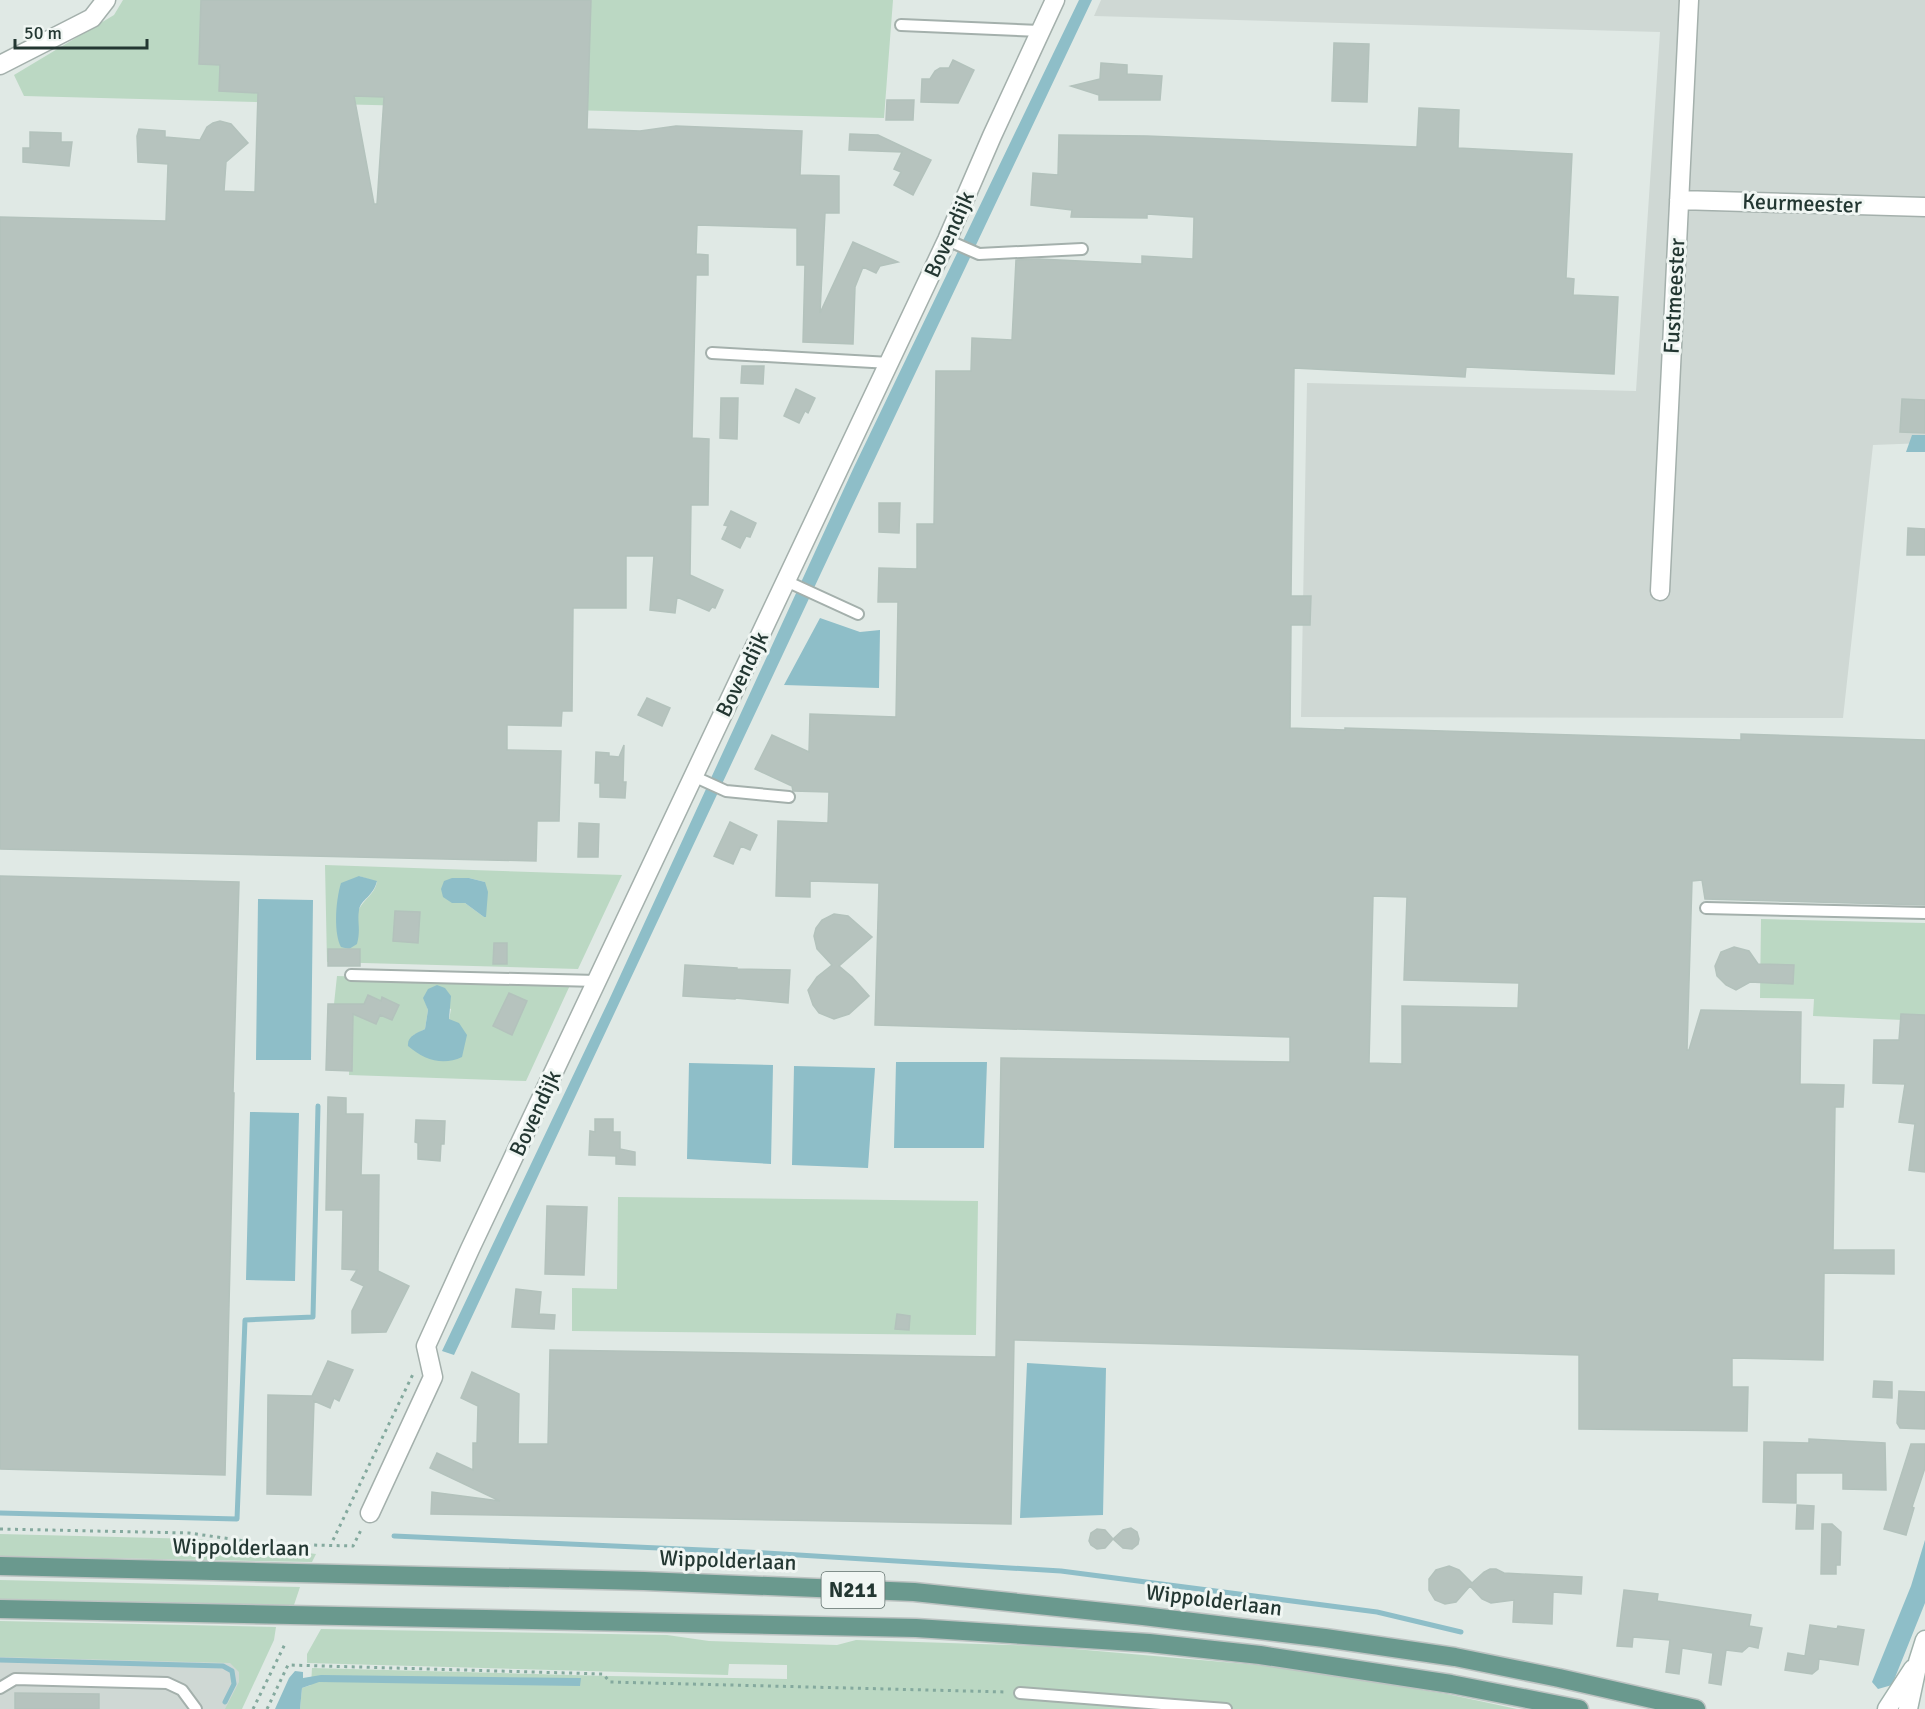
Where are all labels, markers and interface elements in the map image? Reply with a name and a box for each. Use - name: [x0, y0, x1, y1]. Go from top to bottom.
- scale bar: [15, 12, 147, 50]
- text: 50 m: [24, 22, 62, 44]
- street label: Bovendijk: [918, 187, 980, 281]
- street label: Keurmeester: [1742, 187, 1862, 219]
- street label: Fustmeester: [1657, 237, 1691, 355]
- street label: Bovendijk: [710, 627, 774, 721]
- street label: Bovendijk: [503, 1066, 567, 1160]
- street label: Wippolderlaan: [172, 1532, 310, 1562]
- street label: Wippolderlaan: [659, 1544, 797, 1576]
- road number: N211: [822, 1572, 884, 1608]
- street label: Wippolderlaan: [1144, 1578, 1284, 1622]

